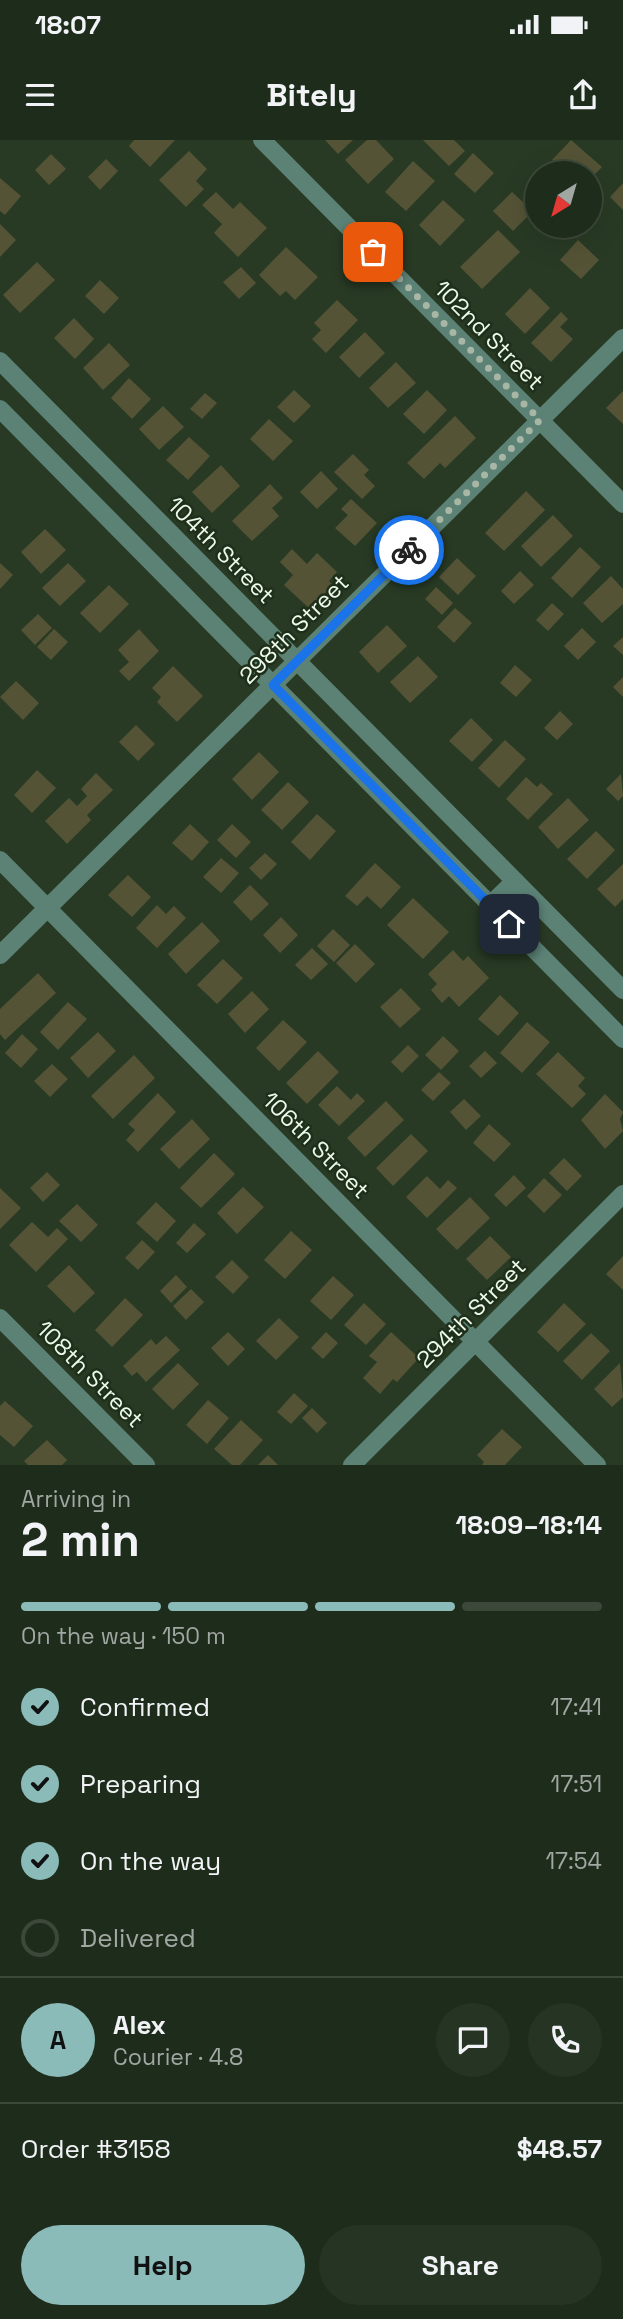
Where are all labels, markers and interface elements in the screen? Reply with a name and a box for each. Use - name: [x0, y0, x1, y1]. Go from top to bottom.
- text: 18:07: [35, 8, 101, 42]
- text: Bitely: [266, 75, 357, 115]
- icon: menu: [21, 76, 59, 114]
- icon: share: [564, 76, 602, 114]
- north arrow: [525, 161, 602, 238]
- map controls: [525, 161, 602, 238]
- pin: [343, 222, 403, 282]
- icon: bag: [354, 233, 392, 271]
- street label: 102nd Street: [428, 274, 550, 396]
- street label: 104th Street: [161, 490, 281, 610]
- courier: [374, 515, 444, 585]
- icon: bike: [390, 531, 428, 569]
- street label: 298th Street: [233, 568, 355, 690]
- pin: [479, 894, 539, 954]
- icon: home: [490, 905, 528, 943]
- street label: 106th Street: [256, 1085, 376, 1205]
- street label: 294th Street: [410, 1252, 532, 1374]
- street label: 108th Street: [30, 1314, 150, 1434]
- text: Arriving in: [21, 1484, 131, 1514]
- text: 18:09–18:14: [455, 1508, 602, 1542]
- text: 2 min: [21, 1511, 140, 1569]
- text: On the way · 150 m: [21, 1621, 226, 1651]
- icon: check: [21, 1688, 59, 1726]
- text: Confirmed: [80, 1690, 210, 1724]
- text: 17:41: [550, 1692, 602, 1722]
- icon: check: [21, 1765, 59, 1803]
- text: Preparing: [80, 1767, 201, 1801]
- text: 17:51: [551, 1769, 602, 1799]
- icon: check: [21, 1842, 59, 1880]
- text: On the way: [80, 1844, 221, 1878]
- text: 17:54: [545, 1846, 602, 1876]
- text: Delivered: [80, 1921, 196, 1955]
- button: chat: [436, 2003, 510, 2077]
- button: phone: [528, 2003, 602, 2077]
- text: Alex: [113, 2008, 166, 2042]
- text: A: [50, 2023, 66, 2057]
- text: Courier · 4.8: [113, 2042, 243, 2072]
- text: Order #3158: [21, 2132, 171, 2166]
- text: $48.57: [517, 2132, 602, 2166]
- button: Help: [21, 2225, 305, 2305]
- button: Share: [319, 2225, 602, 2305]

